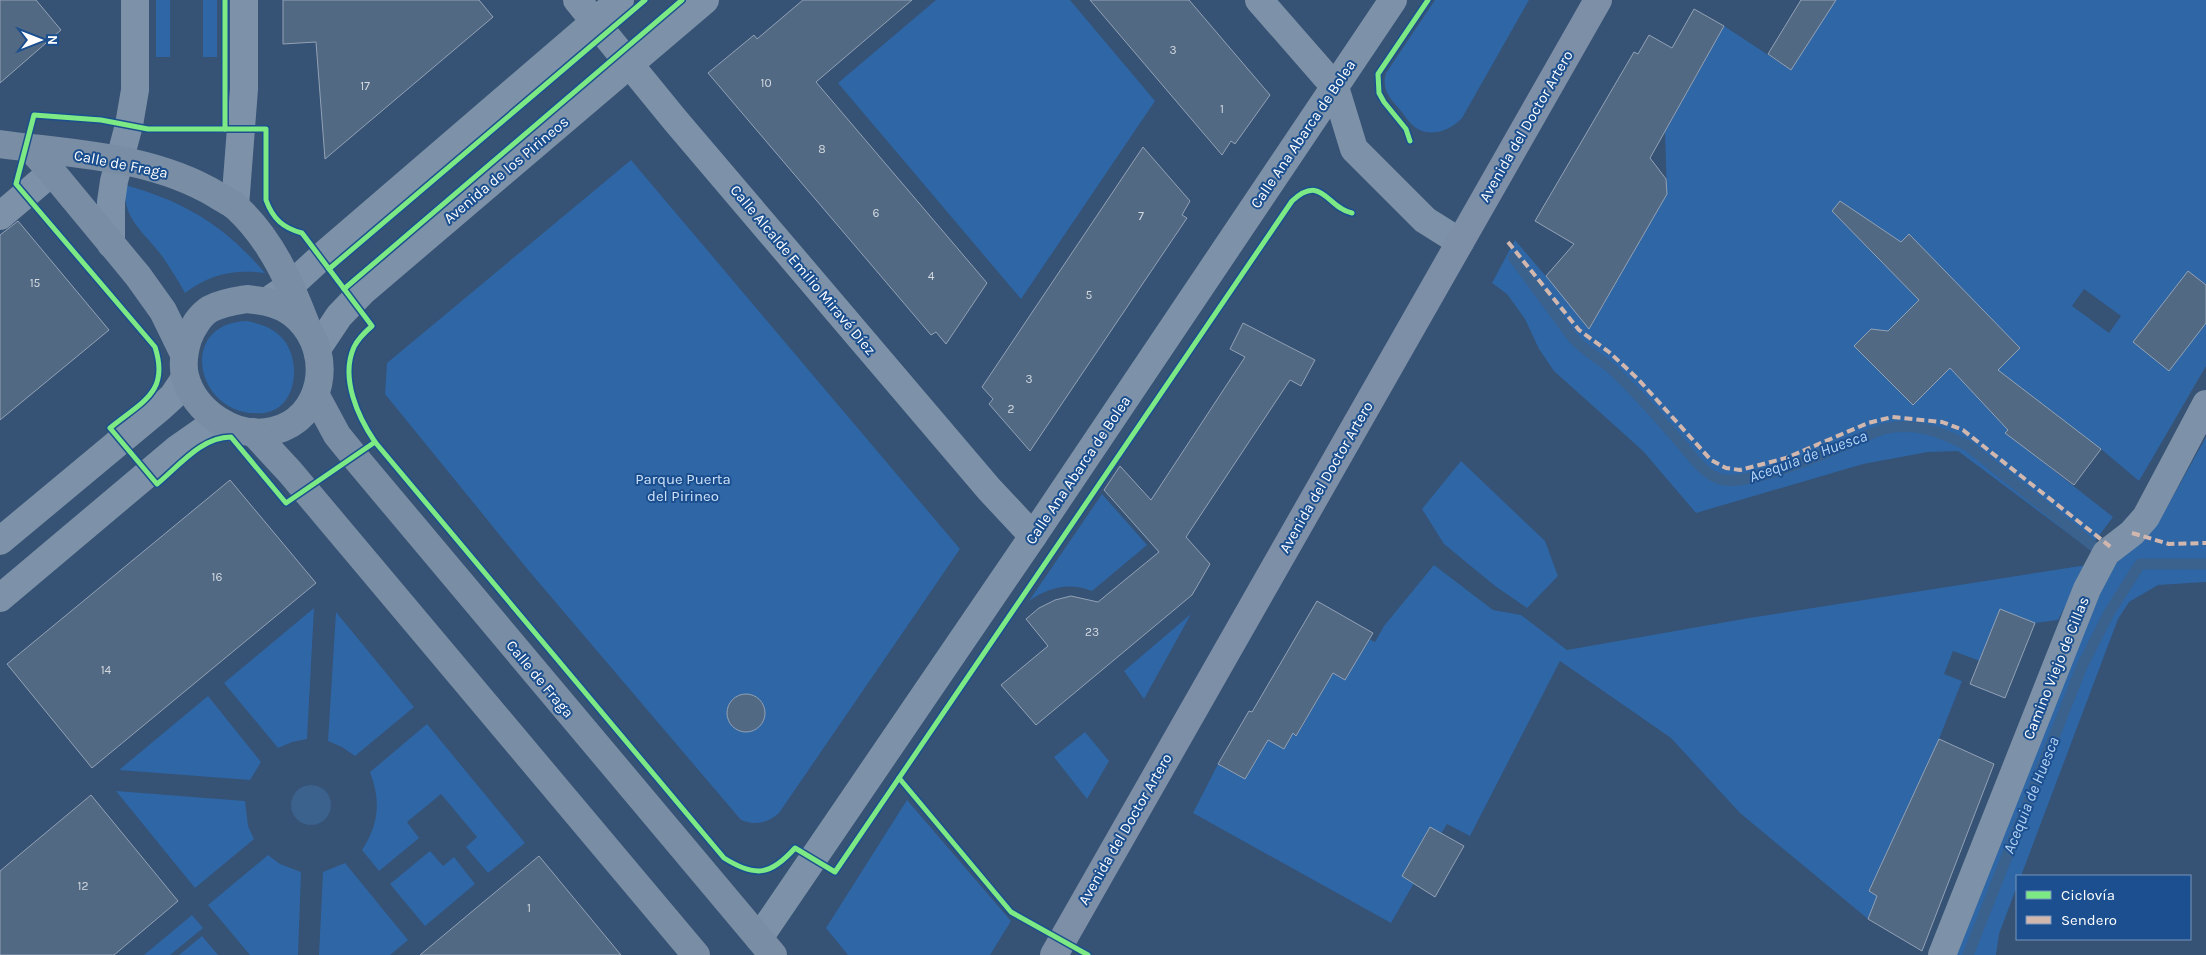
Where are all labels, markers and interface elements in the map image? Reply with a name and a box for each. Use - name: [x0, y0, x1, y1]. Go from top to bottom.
- north arrow: [15, 15, 65, 65]
- text: N: [44, 35, 61, 45]
- house number: 3: [1169, 43, 1177, 57]
- street label: Avenida del Doctor Artero: [1475, 47, 1577, 205]
- street label: Calle Ana Abarca de Bolea: [1247, 56, 1359, 212]
- house number: 10: [760, 76, 772, 90]
- house number: 17: [360, 79, 370, 93]
- house number: 1: [1220, 102, 1224, 116]
- street label: Avenida de los Pirineos: [440, 113, 572, 227]
- house number: 8: [818, 142, 826, 156]
- street label: Calle de Fraga: [72, 146, 170, 182]
- street label: Calle Alcalde Emilio Miravé Díez: [727, 181, 879, 359]
- house number: 6: [873, 206, 880, 220]
- house number: 7: [1138, 209, 1144, 223]
- house number: 4: [928, 269, 935, 283]
- house number: 15: [30, 276, 41, 290]
- house number: 5: [1086, 288, 1093, 302]
- house number: 3: [1025, 372, 1033, 386]
- street label: Calle Ana Abarca de Bolea: [1022, 392, 1134, 548]
- street label: Avenida del Doctor Artero: [1275, 398, 1377, 556]
- house number: 2: [1008, 402, 1015, 416]
- water label: Acequia de Huesca: [1746, 426, 1870, 486]
- park label: Parque Puerta del Pirineo: [635, 470, 731, 505]
- house number: 16: [212, 570, 223, 584]
- street label: Camino Viejo de Cillas: [2019, 594, 2093, 742]
- house number: 23: [1085, 625, 1099, 639]
- street label: Calle de Fraga: [502, 637, 578, 721]
- house number: 14: [101, 663, 112, 677]
- water label: Acequia de Huesca: [1999, 734, 2063, 856]
- street label: Avenida del Doctor Artero: [1074, 750, 1176, 908]
- legend: [2016, 875, 2191, 940]
- house number: 12: [78, 879, 89, 893]
- text: Ciclovía: [2061, 886, 2115, 904]
- house number: 1: [527, 901, 531, 915]
- text: Sendero: [2061, 911, 2117, 929]

